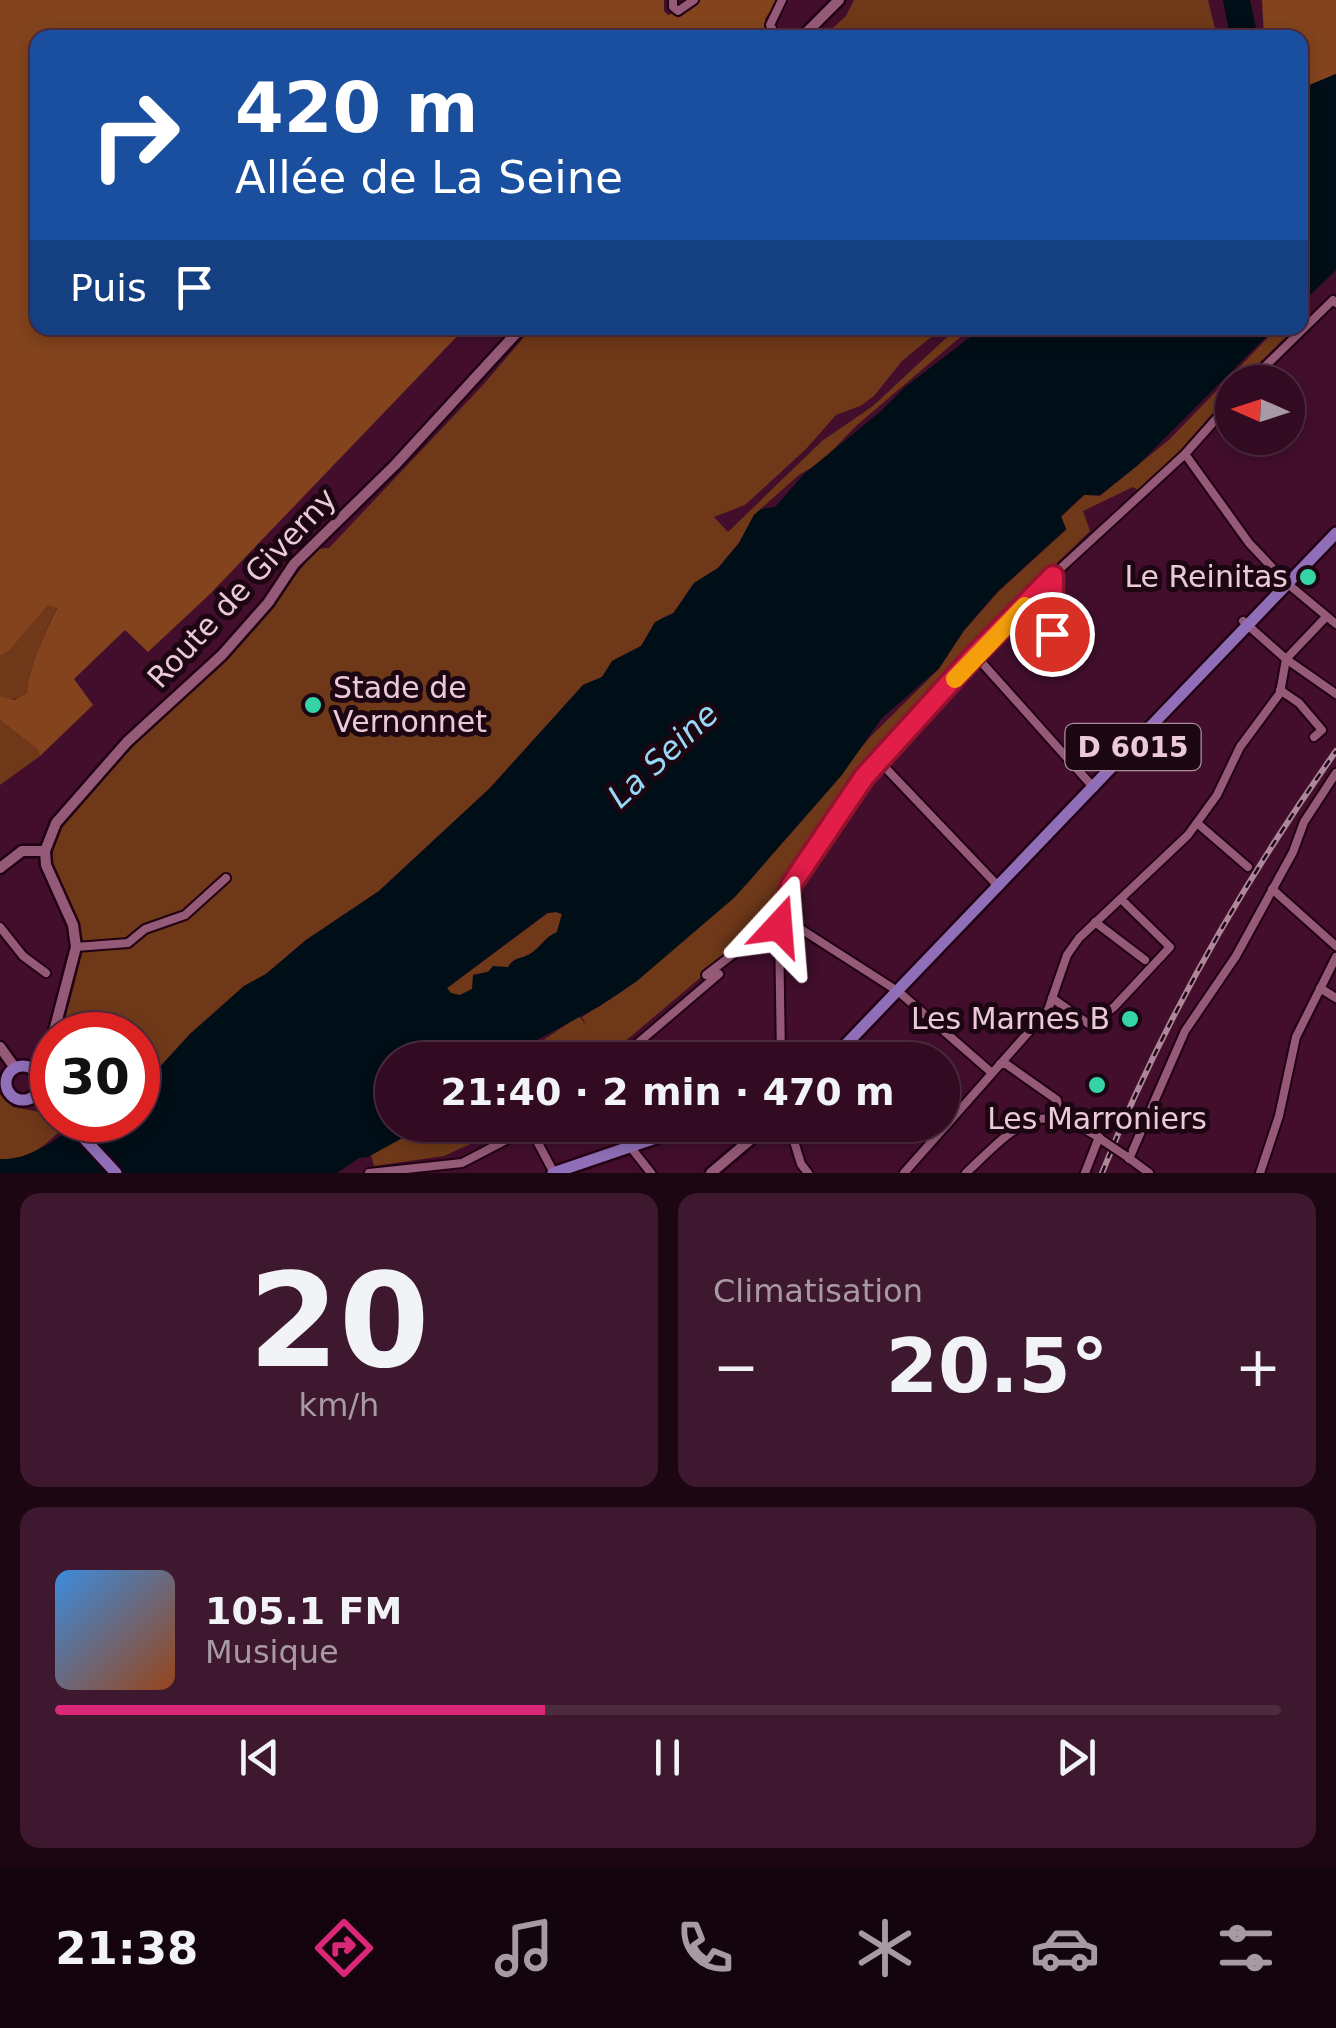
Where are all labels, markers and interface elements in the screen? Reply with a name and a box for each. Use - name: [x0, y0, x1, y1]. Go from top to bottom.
- text: 420 m: [235, 67, 478, 149]
- icon: right: [70, 70, 200, 200]
- text: Allée de La Seine: [235, 151, 623, 204]
- icon: arrive: [167, 260, 222, 315]
- text: Puis: [70, 266, 147, 310]
- north arrow: [1215, 365, 1305, 455]
- map controls: [1215, 365, 1305, 455]
- street label: Route de Giverny: [140, 481, 343, 695]
- place label: Le Reinitas: [1124, 559, 1288, 594]
- marker: Le Reinitas: [1297, 566, 1319, 588]
- pin: [1010, 592, 1095, 677]
- icon: arrive: [1025, 607, 1080, 662]
- place label: Stade de Vernonnet: [333, 670, 487, 739]
- marker: Stade de Vernonnet: [302, 694, 324, 716]
- water label: La Seine: [600, 695, 726, 815]
- road number: D 6015: [1066, 724, 1200, 770]
- position arrow: [727, 874, 831, 978]
- place label: Les Marnes B: [911, 1001, 1110, 1036]
- marker: Les Marnes B: [1119, 1008, 1141, 1030]
- speed limit sign: 30: [30, 1012, 160, 1142]
- text: 21:40 · 2 min · 470 m: [440, 1070, 895, 1114]
- marker: Les Marroniers: [1086, 1074, 1108, 1096]
- place label: Les Marroniers: [987, 1101, 1207, 1136]
- text: 20: [249, 1245, 429, 1397]
- text: Climatisation: [713, 1272, 923, 1310]
- text: 20.5°: [886, 1322, 1108, 1410]
- text: −: [713, 1335, 759, 1399]
- text: +: [1235, 1335, 1281, 1399]
- text: km/h: [299, 1386, 379, 1424]
- text: 105.1 FM: [205, 1589, 402, 1633]
- text: Musique: [205, 1633, 339, 1671]
- icon: previous: [232, 1730, 287, 1785]
- icon: pause: [640, 1730, 695, 1785]
- icon: next: [1049, 1730, 1104, 1785]
- icon: directions: [309, 1913, 379, 1983]
- icon: music: [489, 1913, 559, 1983]
- icon: phone: [670, 1913, 740, 1983]
- icon: climate: [850, 1913, 920, 1983]
- icon: car: [1030, 1913, 1100, 1983]
- icon: filters: [1211, 1913, 1281, 1983]
- text: 21:38: [55, 1922, 198, 1975]

